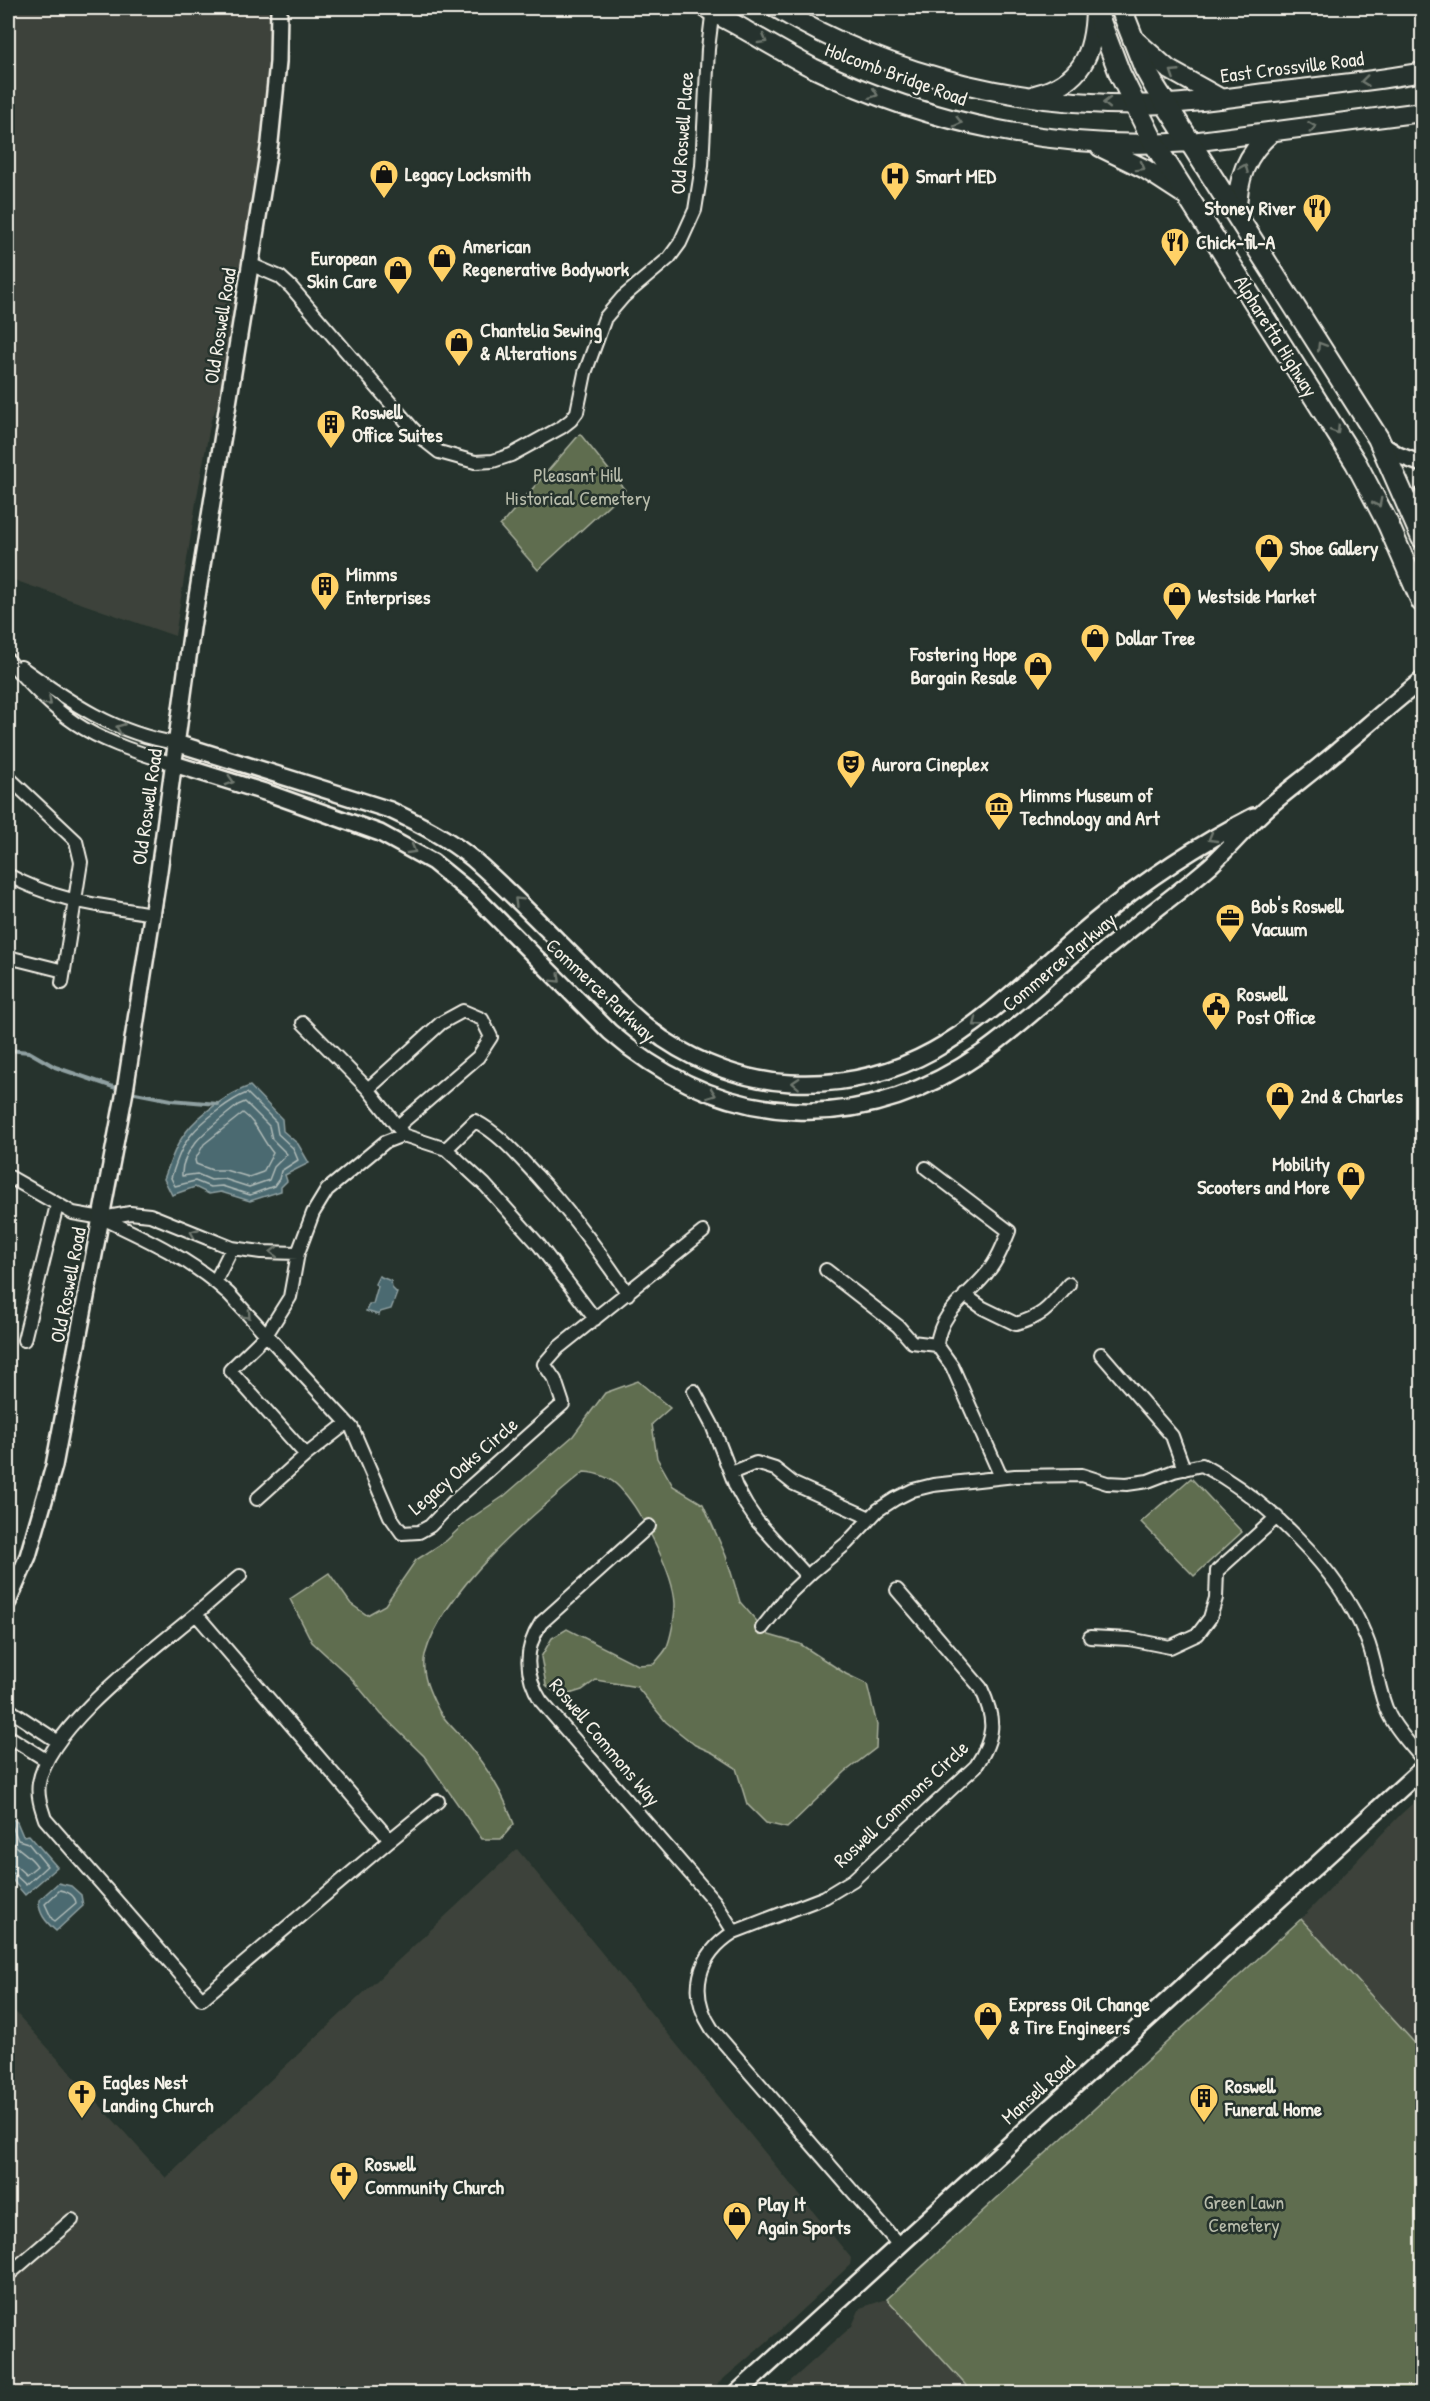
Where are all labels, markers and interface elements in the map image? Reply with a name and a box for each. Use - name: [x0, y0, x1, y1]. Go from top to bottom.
- one-way arrow: [757, 33, 767, 45]
- street label: Holcomb Bridge Road: [821, 35, 971, 112]
- street label: East Crossville Road: [1219, 44, 1365, 89]
- one-way arrow: [1170, 68, 1180, 80]
- street label: Old Roswell Place: [664, 71, 699, 195]
- one-way arrow: [1360, 74, 1369, 86]
- one-way arrow: [868, 87, 879, 99]
- one-way arrow: [1103, 97, 1112, 110]
- one-way arrow: [953, 114, 963, 127]
- one-way arrow: [1308, 121, 1317, 133]
- shop icon: Legacy Locksmith: [368, 158, 400, 200]
- place label: Legacy Locksmith: [405, 160, 531, 188]
- hospital icon: Smart MED: [879, 160, 911, 202]
- one-way arrow: [1135, 160, 1145, 171]
- place label: Smart MED: [916, 162, 997, 189]
- one-way arrow: [1237, 163, 1249, 174]
- restaurant icon: Stoney River: [1301, 192, 1333, 234]
- place label: Stoney River: [1205, 194, 1296, 222]
- restaurant icon: Chick-fil-A: [1159, 226, 1191, 268]
- place label: Chick-fil-A: [1196, 228, 1275, 255]
- place label: American Regenerative Bodywork: [463, 232, 630, 283]
- shop icon: American Regenerative Bodywork: [426, 242, 458, 284]
- place label: European Skin Care: [307, 244, 377, 294]
- shop icon: European Skin Care: [382, 254, 414, 296]
- street label: Old Roswell Road: [197, 266, 242, 386]
- street label: Alpharetta Highway: [1228, 270, 1325, 402]
- place label: Chantelia Sewing & Alterations: [480, 316, 602, 366]
- shop icon: Chantelia Sewing & Alterations: [443, 326, 475, 368]
- one-way arrow: [1317, 342, 1329, 352]
- place label: Roswell Office Suites: [352, 398, 443, 448]
- building icon: Roswell Office Suites: [315, 408, 347, 450]
- one-way arrow: [1328, 424, 1339, 435]
- park label: Pleasant Hill Historical Cemetery: [505, 461, 651, 511]
- one-way arrow: [1370, 496, 1382, 507]
- shop icon: Shoe Gallery: [1253, 532, 1285, 574]
- place label: Shoe Gallery: [1290, 534, 1379, 562]
- place label: Mimms Enterprises: [346, 560, 431, 611]
- building icon: Mimms Enterprises: [309, 570, 341, 612]
- shop icon: Westside Market: [1161, 580, 1193, 622]
- place label: Westside Market: [1198, 582, 1317, 609]
- shop icon: Dollar Tree: [1079, 622, 1111, 664]
- place label: Dollar Tree: [1116, 624, 1195, 651]
- place label: Fostering Hope Bargain Resale: [909, 640, 1017, 691]
- shop icon: Fostering Hope Bargain Resale: [1022, 650, 1054, 692]
- one-way arrow: [41, 695, 52, 706]
- one-way arrow: [116, 723, 127, 735]
- street label: Old Roswell Road: [125, 747, 168, 867]
- theatre icon: Aurora Cineplex: [835, 748, 867, 790]
- place label: Aurora Cineplex: [872, 750, 989, 778]
- one-way arrow: [224, 774, 235, 786]
- place label: Mimms Museum of Technology and Art: [1019, 781, 1161, 832]
- museum icon: Mimms Museum of Technology and Art: [983, 790, 1015, 832]
- one-way arrow: [1208, 831, 1218, 842]
- one-way arrow: [406, 842, 416, 854]
- place label: Bob's Roswell Vacuum: [1251, 892, 1345, 942]
- one-way arrow: [515, 898, 526, 909]
- office icon: Bob's Roswell Vacuum: [1214, 902, 1246, 944]
- street label: Commerce Parkway: [996, 906, 1121, 1017]
- street label: Commerce Parkway: [540, 932, 662, 1048]
- one-way arrow: [550, 971, 561, 982]
- place label: Roswell Post Office: [1237, 980, 1316, 1030]
- public building icon: Roswell Post Office: [1200, 990, 1232, 1032]
- one-way arrow: [972, 1015, 983, 1026]
- one-way arrow: [792, 1077, 801, 1090]
- shop icon: 2nd & Charles: [1264, 1080, 1296, 1122]
- place label: 2nd & Charles: [1301, 1082, 1403, 1109]
- one-way arrow: [706, 1086, 717, 1099]
- place label: Mobility Scooters and More: [1197, 1150, 1331, 1200]
- shop icon: Mobility Scooters and More: [1335, 1160, 1367, 1202]
- street label: Old Roswell Road: [43, 1225, 92, 1345]
- one-way arrow: [189, 1228, 200, 1240]
- one-way arrow: [269, 1246, 278, 1258]
- one-way arrow: [240, 1307, 251, 1318]
- street label: Legacy Oaks Circle: [402, 1411, 523, 1521]
- street label: Roswell Commons Way: [544, 1672, 667, 1811]
- street label: Roswell Commons Circle: [827, 1734, 974, 1873]
- place label: Express Oil Change & Tire Engineers: [1009, 1990, 1150, 2041]
- shop icon: Express Oil Change & Tire Engineers: [972, 2000, 1004, 2042]
- street label: Mansell Road: [995, 2049, 1080, 2130]
- place label: Eagles Nest Landing Church: [103, 2068, 214, 2119]
- place label: Roswell Funeral Home: [1224, 2072, 1322, 2122]
- church icon: Eagles Nest Landing Church: [66, 2078, 98, 2120]
- building icon: Roswell Funeral Home: [1188, 2082, 1220, 2124]
- place label: Roswell Community Church: [365, 2150, 504, 2201]
- church icon: Roswell Community Church: [328, 2160, 360, 2202]
- park label: Green Lawn Cemetery: [1204, 2188, 1284, 2238]
- place label: Play It Again Sports: [758, 2190, 851, 2241]
- shop icon: Play It Again Sports: [721, 2200, 753, 2242]

